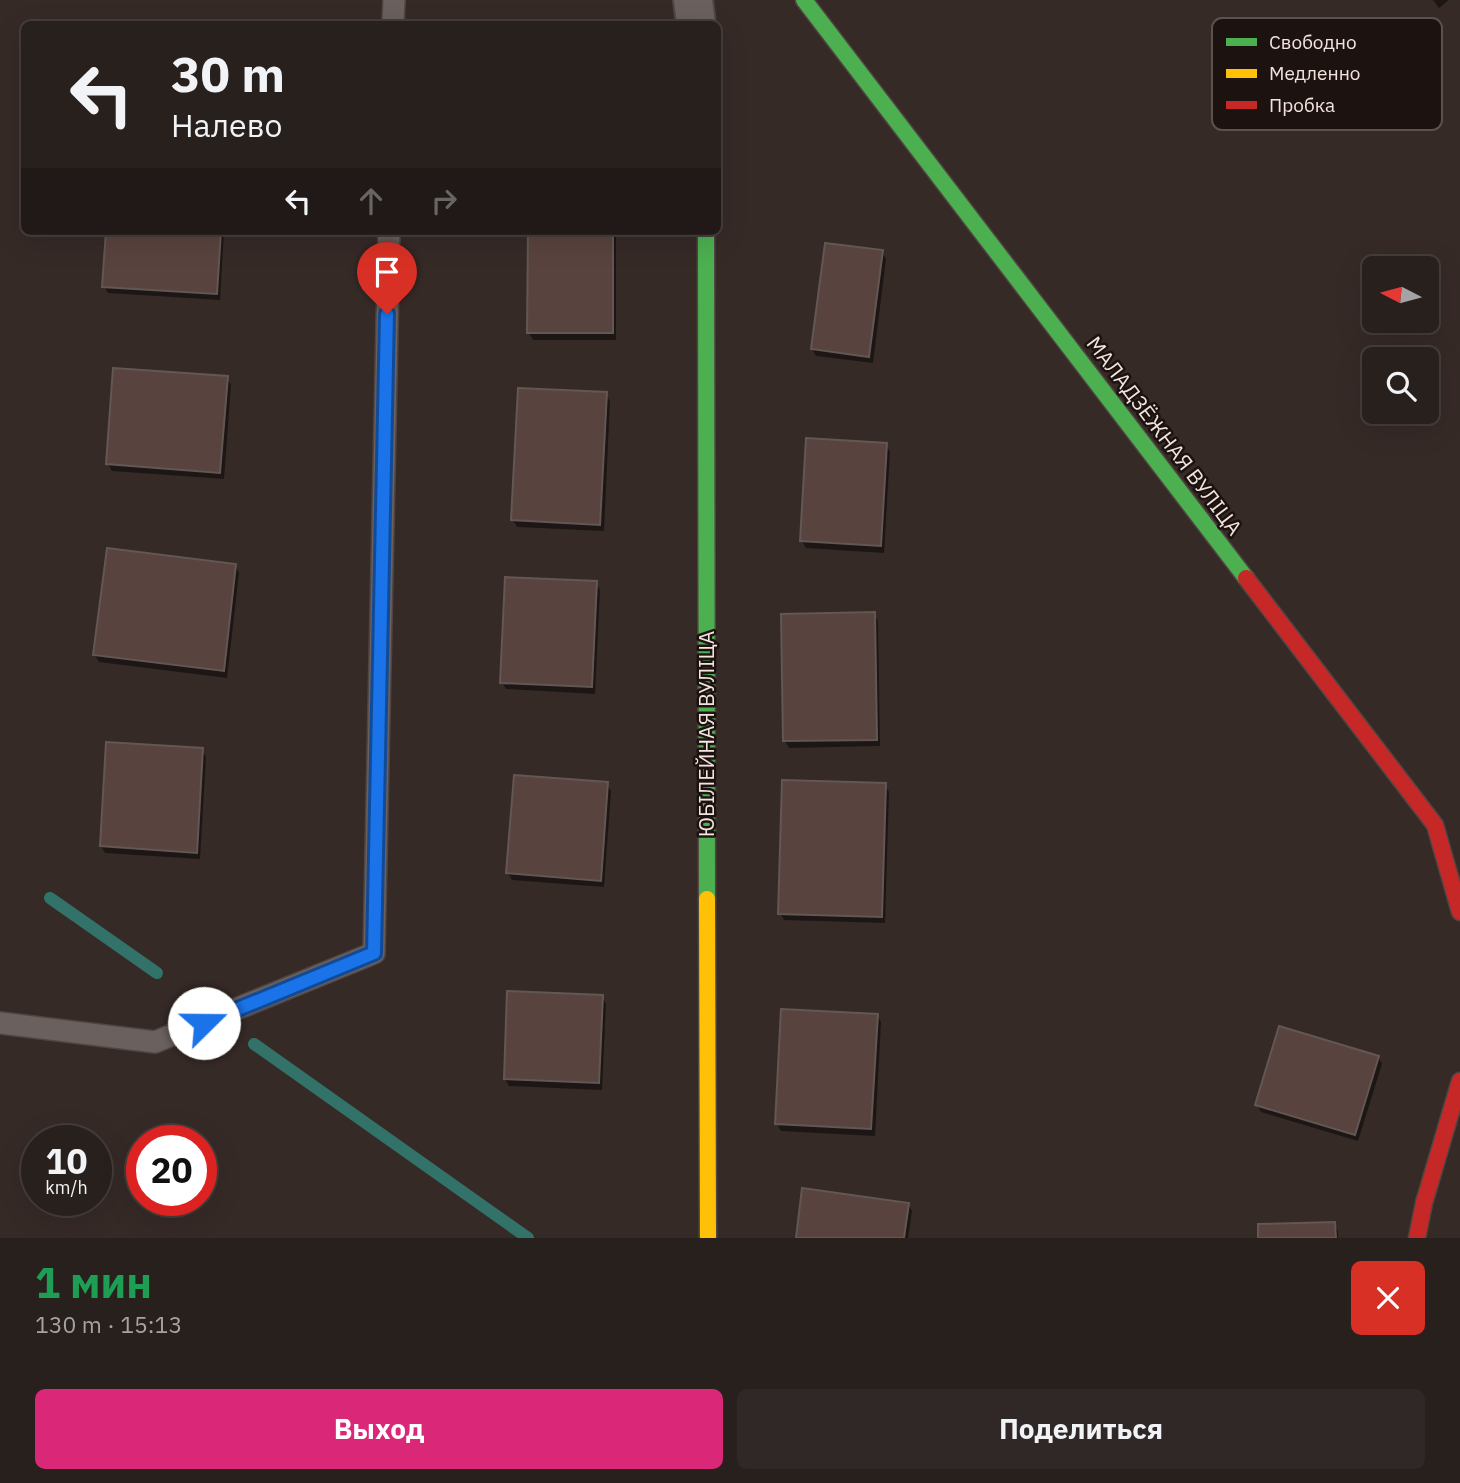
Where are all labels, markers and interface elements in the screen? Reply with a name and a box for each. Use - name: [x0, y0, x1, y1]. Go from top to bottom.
- legend: [1212, 18, 1442, 130]
- text: Свободно: [1269, 30, 1357, 54]
- text: 30 m: [171, 42, 285, 105]
- icon: left: [56, 49, 147, 140]
- text: Медленно: [1269, 61, 1360, 85]
- text: Пробка: [1269, 93, 1335, 117]
- text: Налево: [171, 104, 282, 146]
- icon: left: [279, 182, 317, 220]
- icon: ahead: [352, 182, 390, 220]
- icon: right: [425, 182, 463, 220]
- pin: [357, 242, 417, 314]
- icon: arrive: [368, 253, 406, 291]
- north arrow: [1362, 256, 1438, 332]
- map controls: [1362, 256, 1439, 424]
- street label: МАЛАДЗЁЖНАЯ ВУЛІЦА: [1081, 330, 1249, 541]
- button: search: [1362, 347, 1439, 424]
- street label: ЮБІЛЕЙНАЯ ВУЛІЦА: [692, 631, 720, 837]
- position arrow: [167, 986, 241, 1060]
- speed limit sign: 20: [126, 1125, 217, 1216]
- text: 10: [45, 1138, 88, 1184]
- text: km/h: [45, 1176, 88, 1199]
- text: 1 мин: [35, 1255, 152, 1310]
- button: close: [1351, 1261, 1425, 1335]
- text: 130 m · 15:13: [35, 1309, 182, 1339]
- button: Выход: [35, 1389, 723, 1469]
- button: Поделиться: [737, 1389, 1425, 1469]

